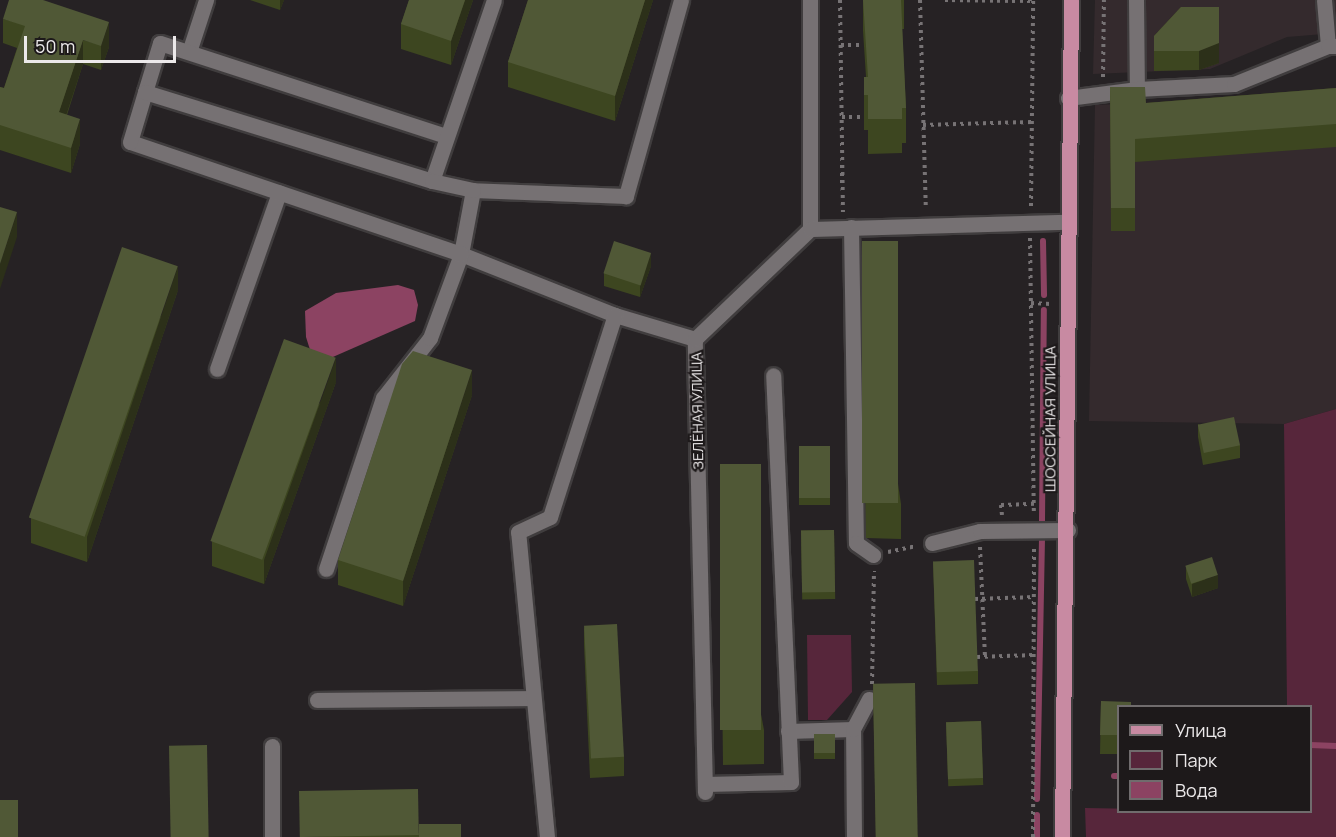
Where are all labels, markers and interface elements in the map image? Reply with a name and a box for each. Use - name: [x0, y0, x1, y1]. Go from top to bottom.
- scale bar: [27, 24, 178, 62]
- text: 50 m: [35, 34, 75, 58]
- street label: ШОССЕЙНАЯ УЛИЦА: [1041, 346, 1059, 492]
- street label: ЗЕЛЁНАЯ УЛИЦА: [687, 352, 707, 470]
- legend: [1117, 705, 1312, 813]
- text: Улица: [1175, 718, 1227, 742]
- text: Парк: [1175, 748, 1217, 772]
- text: Вода: [1175, 778, 1217, 802]

